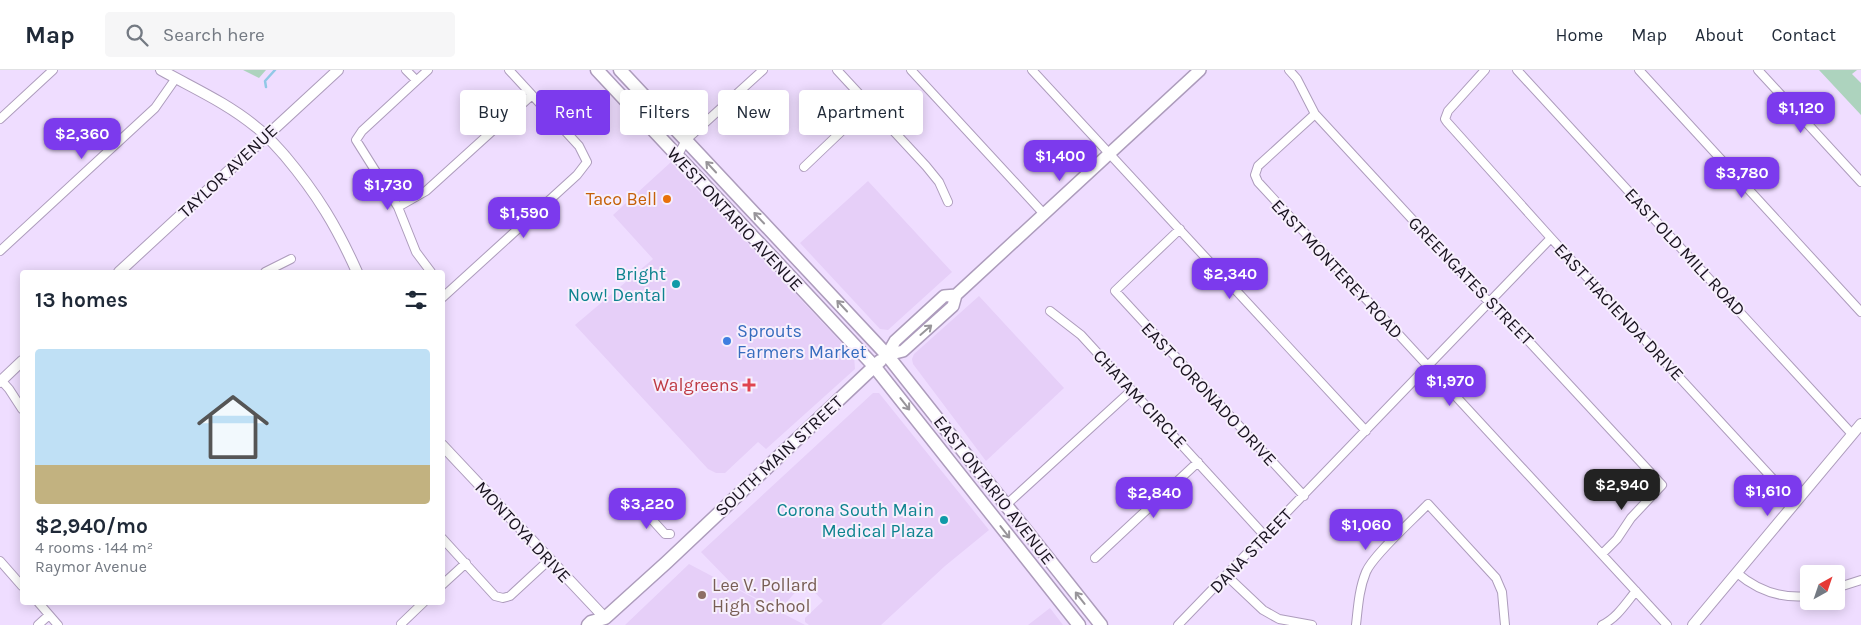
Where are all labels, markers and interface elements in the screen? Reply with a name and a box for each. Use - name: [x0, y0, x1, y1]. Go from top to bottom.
- search box: [105, 12, 455, 57]
- text: Map: [25, 21, 75, 49]
- icon: search: [123, 21, 151, 49]
- text: Search here: [163, 24, 265, 46]
- text: Home: [1555, 24, 1603, 46]
- text: Map: [1631, 24, 1667, 46]
- text: About: [1695, 24, 1744, 46]
- text: Contact: [1772, 24, 1836, 46]
- chip: Buy: [460, 90, 526, 135]
- chip: Rent: [536, 90, 610, 135]
- chip: Filters: [620, 90, 708, 135]
- chip: New: [718, 90, 789, 135]
- chip: Apartment: [799, 90, 923, 135]
- pin: $1,120: [1760, 92, 1842, 134]
- text: $1,120: [1778, 98, 1824, 117]
- pin: $2,360: [41, 118, 123, 160]
- street label: TAYLOR AVENUE: [174, 119, 282, 223]
- text: $2,360: [55, 124, 109, 143]
- pin: $1,400: [1019, 140, 1101, 182]
- street label: WEST ONTARIO AVENUE: [662, 142, 808, 296]
- text: $1,400: [1035, 146, 1085, 165]
- pin: $3,780: [1701, 156, 1783, 199]
- one-way arrow: [705, 161, 717, 174]
- text: $3,780: [1715, 163, 1769, 182]
- pin: $1,730: [347, 168, 429, 211]
- text: $1,730: [364, 175, 412, 194]
- street label: EAST OLD MILL ROAD: [1620, 183, 1750, 321]
- place label: Taco Bell: [586, 188, 657, 210]
- marker: Taco Bell: [661, 193, 673, 205]
- street label: EAST MONTEREY ROAD: [1267, 195, 1407, 343]
- pin: $1,590: [483, 196, 565, 239]
- text: $1,590: [499, 203, 549, 222]
- one-way arrow: [753, 212, 765, 225]
- street label: GREENGATES STREET: [1404, 212, 1538, 350]
- street label: EAST HACIENDA DRIVE: [1550, 239, 1688, 385]
- pin: $2,340: [1189, 258, 1271, 300]
- place label: Bright Now! Dental: [568, 263, 666, 306]
- text: $2,340: [1203, 264, 1257, 283]
- marker: Bright Now! Dental: [670, 278, 682, 290]
- icon: filters: [402, 286, 430, 314]
- text: 13 homes: [35, 288, 128, 312]
- one-way arrow: [836, 300, 848, 313]
- street label: EAST CORONADO DRIVE: [1137, 318, 1281, 470]
- place label: Sprouts Farmers Market: [737, 320, 867, 363]
- one-way arrow: [919, 324, 932, 336]
- marker: Sprouts Farmers Market: [721, 335, 733, 347]
- street label: CHATAM CIRCLE: [1088, 345, 1192, 453]
- pin: $1,970: [1409, 364, 1491, 407]
- text: $1,970: [1426, 371, 1474, 390]
- place label: Walgreens: [653, 374, 739, 396]
- marker: Walgreens: [743, 379, 755, 391]
- icon: home: [188, 382, 278, 472]
- street label: SOUTH MAIN STREET: [710, 391, 848, 521]
- one-way arrow: [899, 398, 910, 411]
- street label: EAST ONTARIO AVENUE: [929, 411, 1059, 569]
- pin: $2,940: [1581, 468, 1663, 511]
- pin: $1,610: [1727, 474, 1809, 517]
- text: $2,940: [1595, 475, 1649, 494]
- pin: $2,840: [1113, 476, 1195, 519]
- street label: MONTOYA DRIVE: [470, 477, 576, 587]
- text: $1,610: [1745, 481, 1791, 500]
- text: $2,840: [1127, 483, 1181, 502]
- pin: $3,220: [606, 488, 688, 530]
- text: $3,220: [620, 494, 674, 513]
- place label: Corona South Main Medical Plaza: [777, 499, 934, 542]
- street label: DANA STREET: [1205, 504, 1297, 598]
- pin: $1,060: [1325, 508, 1407, 551]
- text: $2,940/mo: [35, 514, 148, 538]
- marker: Corona South Main Medical Plaza: [938, 514, 950, 526]
- text: $1,060: [1341, 515, 1391, 534]
- one-way arrow: [1000, 525, 1011, 538]
- text: 4 rooms · 144 m²: [35, 538, 153, 557]
- text: Raymor Avenue: [35, 557, 147, 576]
- north arrow: [1800, 565, 1845, 610]
- map controls: [1800, 565, 1845, 610]
- place label: Lee V. Pollard High School: [712, 574, 818, 617]
- marker: Lee V. Pollard High School: [696, 589, 708, 601]
- one-way arrow: [1074, 592, 1085, 605]

